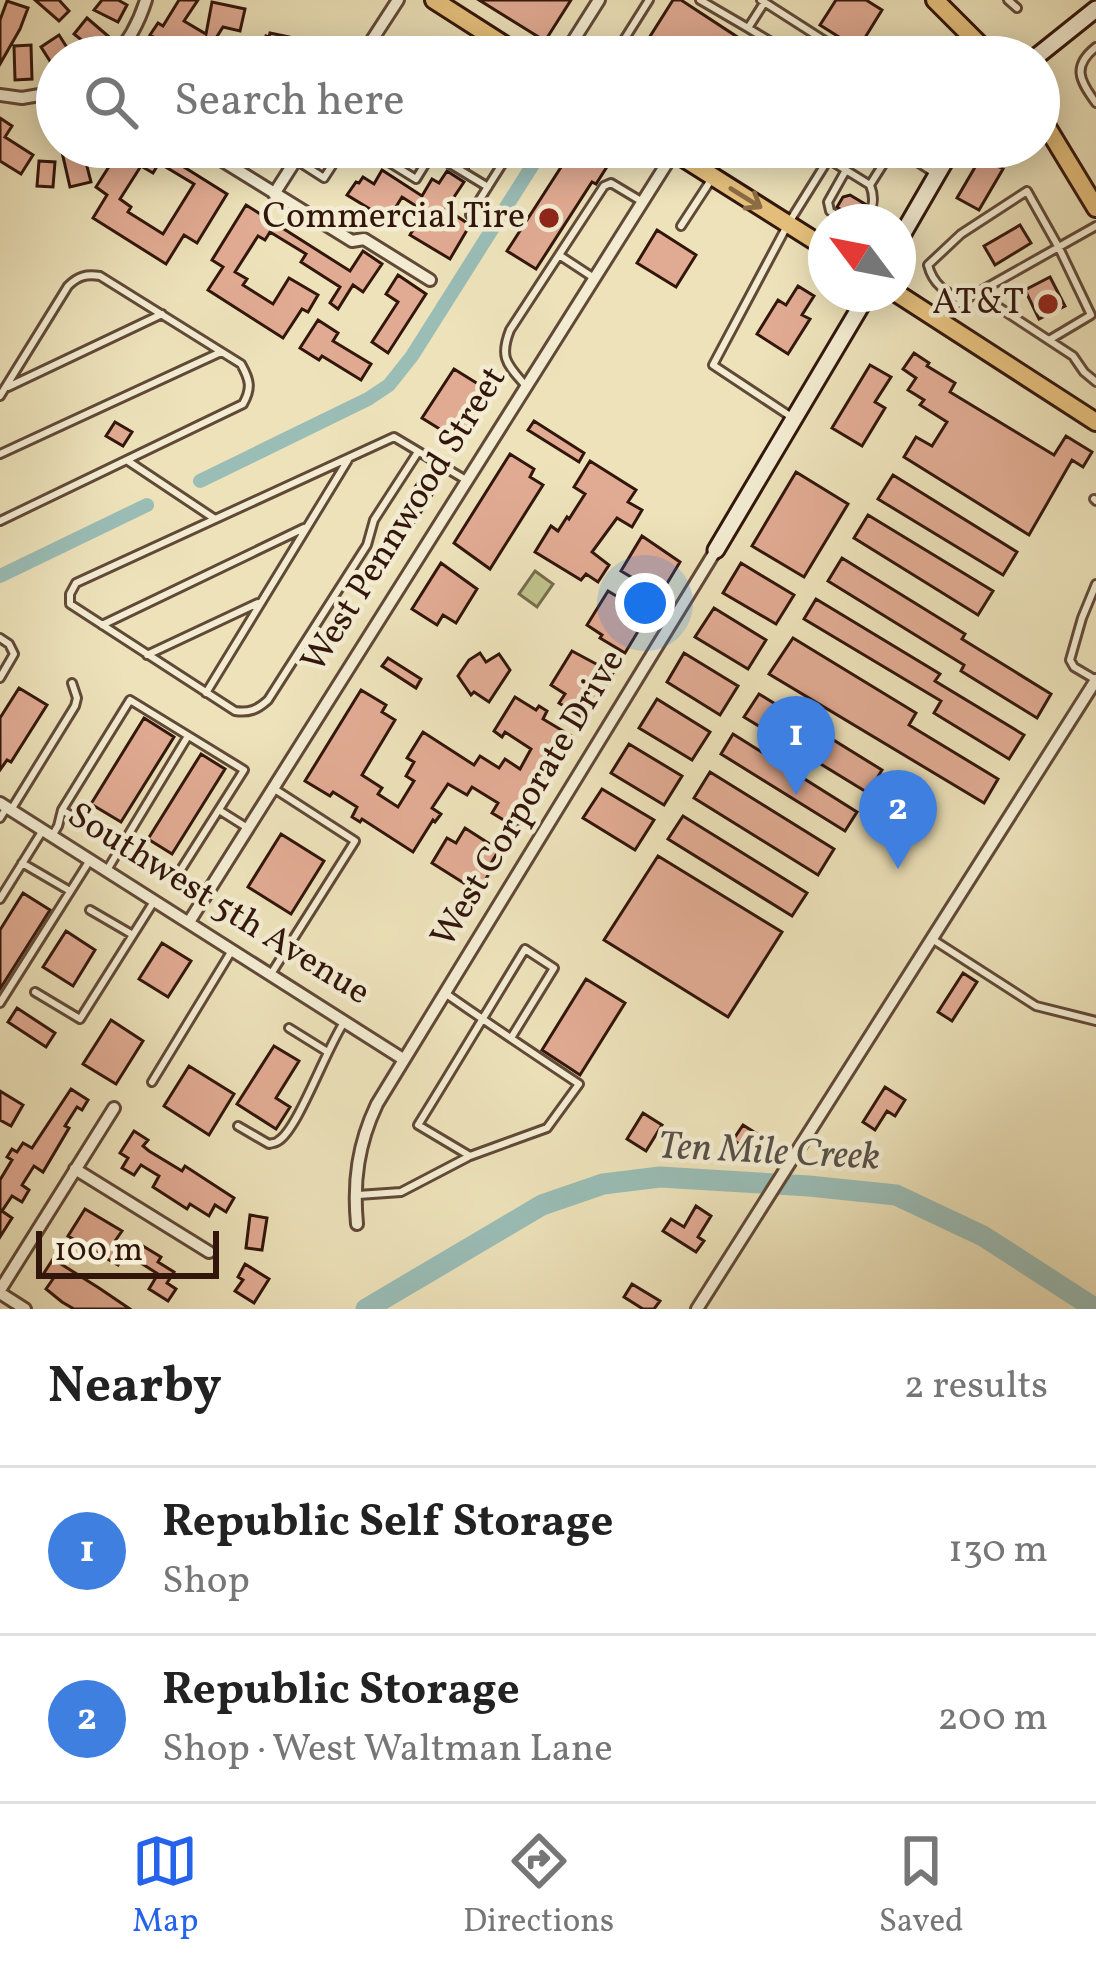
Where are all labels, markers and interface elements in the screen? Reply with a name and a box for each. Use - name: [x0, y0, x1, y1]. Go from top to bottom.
- search box: [36, 36, 1060, 168]
- icon: search: [78, 69, 144, 135]
- text: Search here: [174, 71, 405, 134]
- one-way arrow: [728, 185, 762, 210]
- place label: Commercial Tire: [262, 193, 525, 243]
- north arrow: [808, 204, 916, 312]
- marker: Commercial Tire: [536, 205, 562, 231]
- place label: AT&T: [932, 279, 1024, 329]
- marker: AT&T: [1035, 291, 1061, 317]
- street label: West Pennwood Street: [291, 357, 519, 683]
- your location: [615, 573, 675, 633]
- street label: West Corporate Drive: [420, 640, 638, 958]
- pin: 1: [757, 696, 835, 795]
- pin: 2: [859, 770, 937, 869]
- street label: Southwest 5th Avenue: [57, 792, 379, 1018]
- water label: Ten Mile Creek: [657, 1120, 881, 1186]
- scale bar: [36, 1225, 219, 1278]
- text: 100 m: [54, 1229, 143, 1275]
- text: Nearby: [48, 1352, 222, 1423]
- text: 2 results: [904, 1360, 1048, 1414]
- text: Republic Self Storage: [162, 1492, 613, 1555]
- text: 1: [79, 1524, 95, 1578]
- text: 130 m: [948, 1524, 1048, 1578]
- text: Shop: [162, 1555, 250, 1609]
- text: Republic Storage: [162, 1660, 520, 1723]
- text: 2: [77, 1692, 97, 1746]
- text: 200 m: [937, 1692, 1048, 1746]
- text: Shop · West Waltman Lane: [162, 1723, 613, 1777]
- tab: Map: [132, 1828, 198, 1946]
- tab: Directions: [463, 1828, 614, 1946]
- tab: Saved: [879, 1828, 964, 1946]

